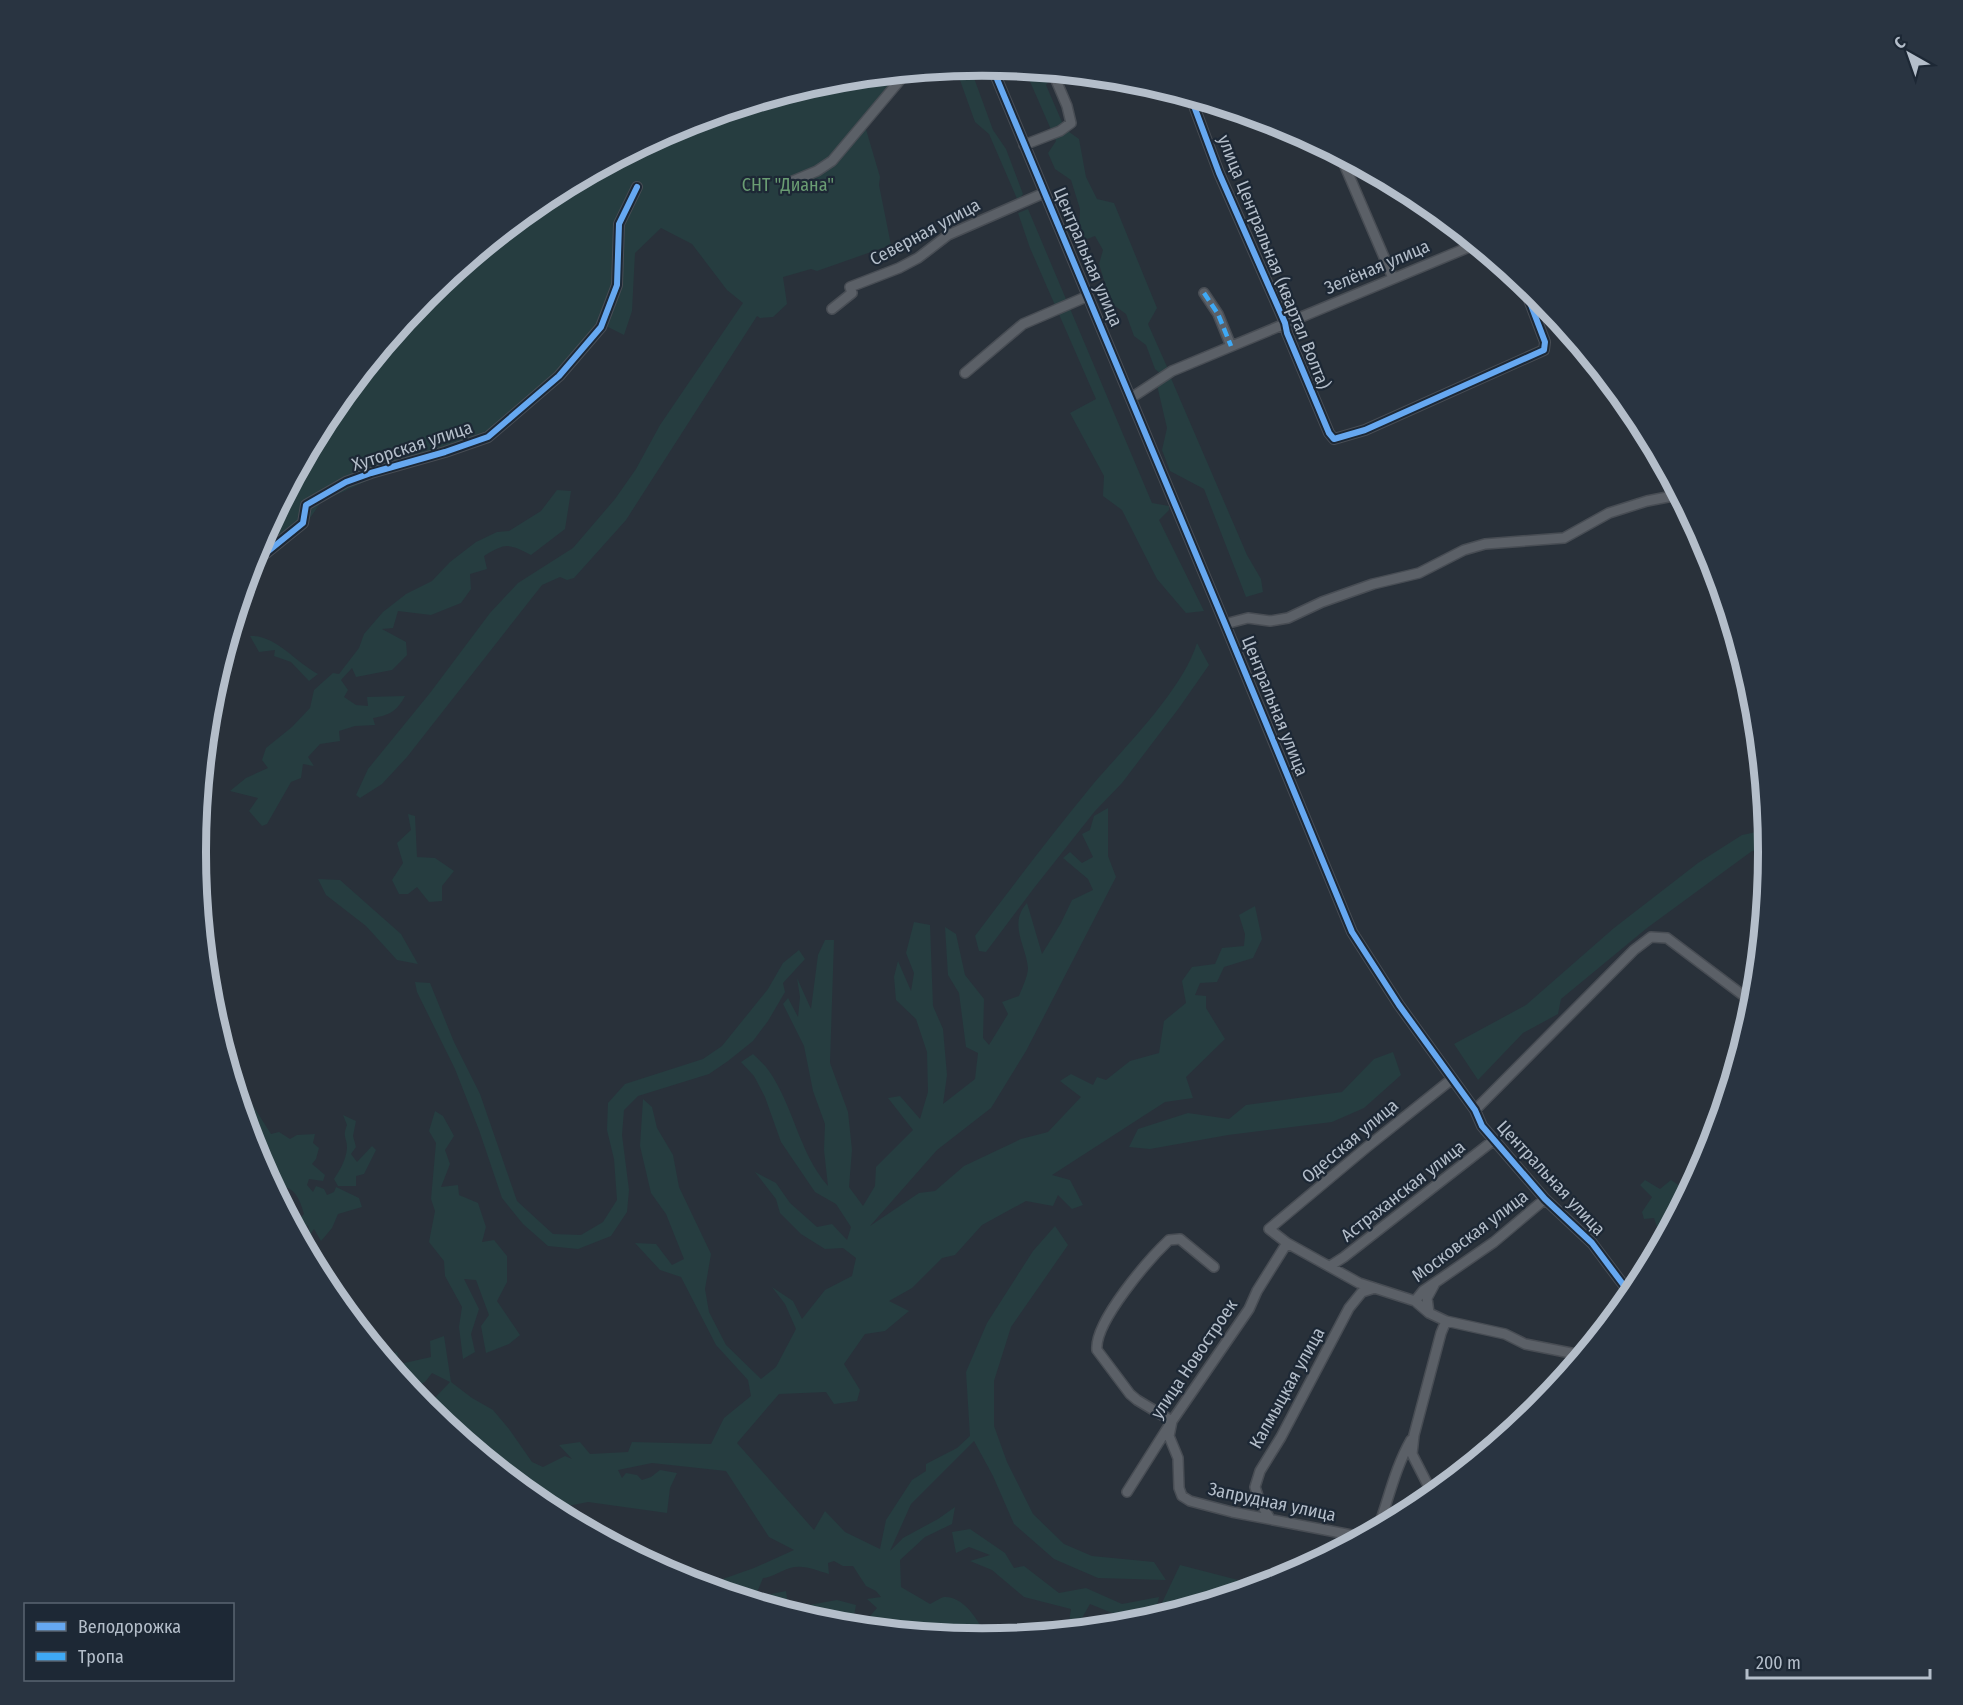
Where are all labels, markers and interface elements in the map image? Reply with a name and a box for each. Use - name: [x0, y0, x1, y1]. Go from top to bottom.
- north arrow: [1879, 24, 1939, 84]
- text: С: [1890, 33, 1909, 53]
- street label: улица Центральная (квартал Волта): [1213, 132, 1335, 392]
- park label: СНТ "Диана": [742, 174, 834, 196]
- street label: Центральная улица: [1049, 184, 1127, 330]
- street label: Северная улица: [866, 194, 984, 270]
- street label: Зелёная улица: [1321, 235, 1433, 299]
- street label: Хуторская улица: [349, 416, 475, 476]
- street label: Центральная улица: [1237, 633, 1313, 779]
- street label: Одесская улица: [1297, 1094, 1403, 1188]
- street label: Центральная улица: [1492, 1116, 1610, 1240]
- street label: Астраханская улица: [1336, 1136, 1470, 1246]
- street label: Московская улица: [1408, 1185, 1533, 1287]
- street label: улица Новостроек: [1146, 1295, 1242, 1423]
- street label: Калмыцкая улица: [1245, 1323, 1329, 1452]
- street label: Запрудная улица: [1206, 1478, 1338, 1526]
- legend: [24, 1603, 234, 1681]
- text: Велодорожка: [78, 1616, 181, 1638]
- scale bar: [1747, 1642, 1930, 1680]
- text: Тропа: [78, 1646, 124, 1668]
- text: 200 m: [1756, 1652, 1801, 1674]

